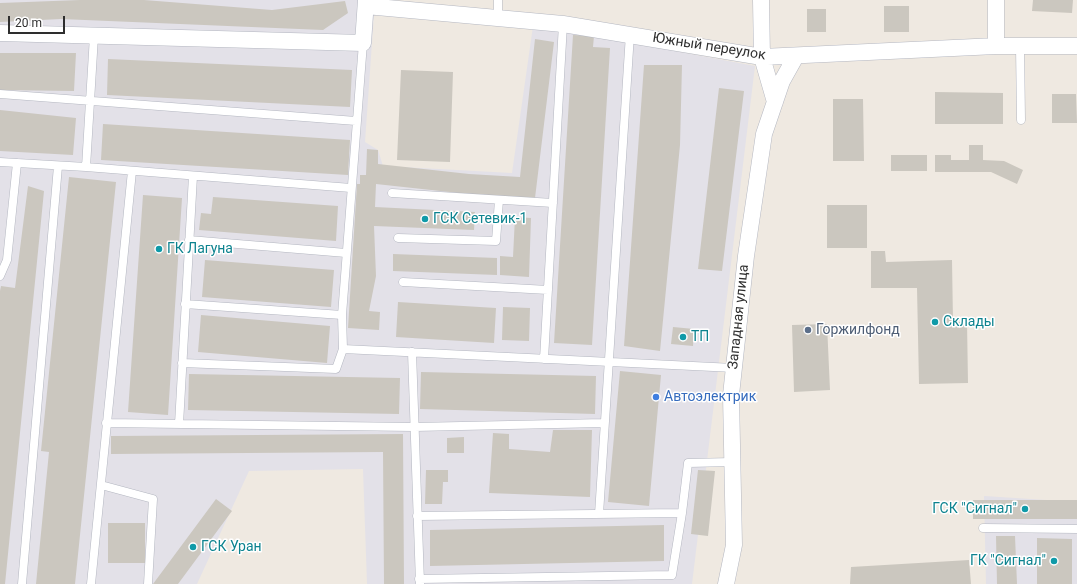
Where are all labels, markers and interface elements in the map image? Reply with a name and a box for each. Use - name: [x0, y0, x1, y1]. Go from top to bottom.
- scale bar: [10, 8, 67, 34]
- text: 20 m: [15, 16, 42, 30]
- street label: Южный переулок: [651, 30, 767, 64]
- place label: ГСК Сетевик-1: [433, 211, 527, 227]
- marker: ГСК Сетевик-1: [420, 214, 430, 224]
- place label: ГК Лагуна: [167, 241, 233, 257]
- marker: ГК Лагуна: [154, 244, 164, 254]
- street label: Западная улица: [725, 264, 753, 370]
- place label: Склады: [943, 314, 995, 330]
- marker: Склады: [930, 317, 940, 327]
- place label: Горжилфонд: [816, 322, 900, 338]
- marker: Горжилфонд: [803, 325, 813, 335]
- place label: ТП: [691, 329, 709, 345]
- marker: ТП: [678, 332, 688, 342]
- place label: Автоэлектрик: [664, 389, 756, 405]
- marker: Автоэлектрик: [651, 392, 661, 402]
- place label: ГСК "Сигнал": [932, 501, 1017, 517]
- marker: ГСК "Сигнал": [1020, 504, 1030, 514]
- place label: ГСК Уран: [201, 539, 262, 555]
- marker: ГСК Уран: [188, 542, 198, 552]
- place label: ГК "Сигнал": [970, 553, 1046, 569]
- marker: ГК "Сигнал": [1049, 556, 1059, 566]

